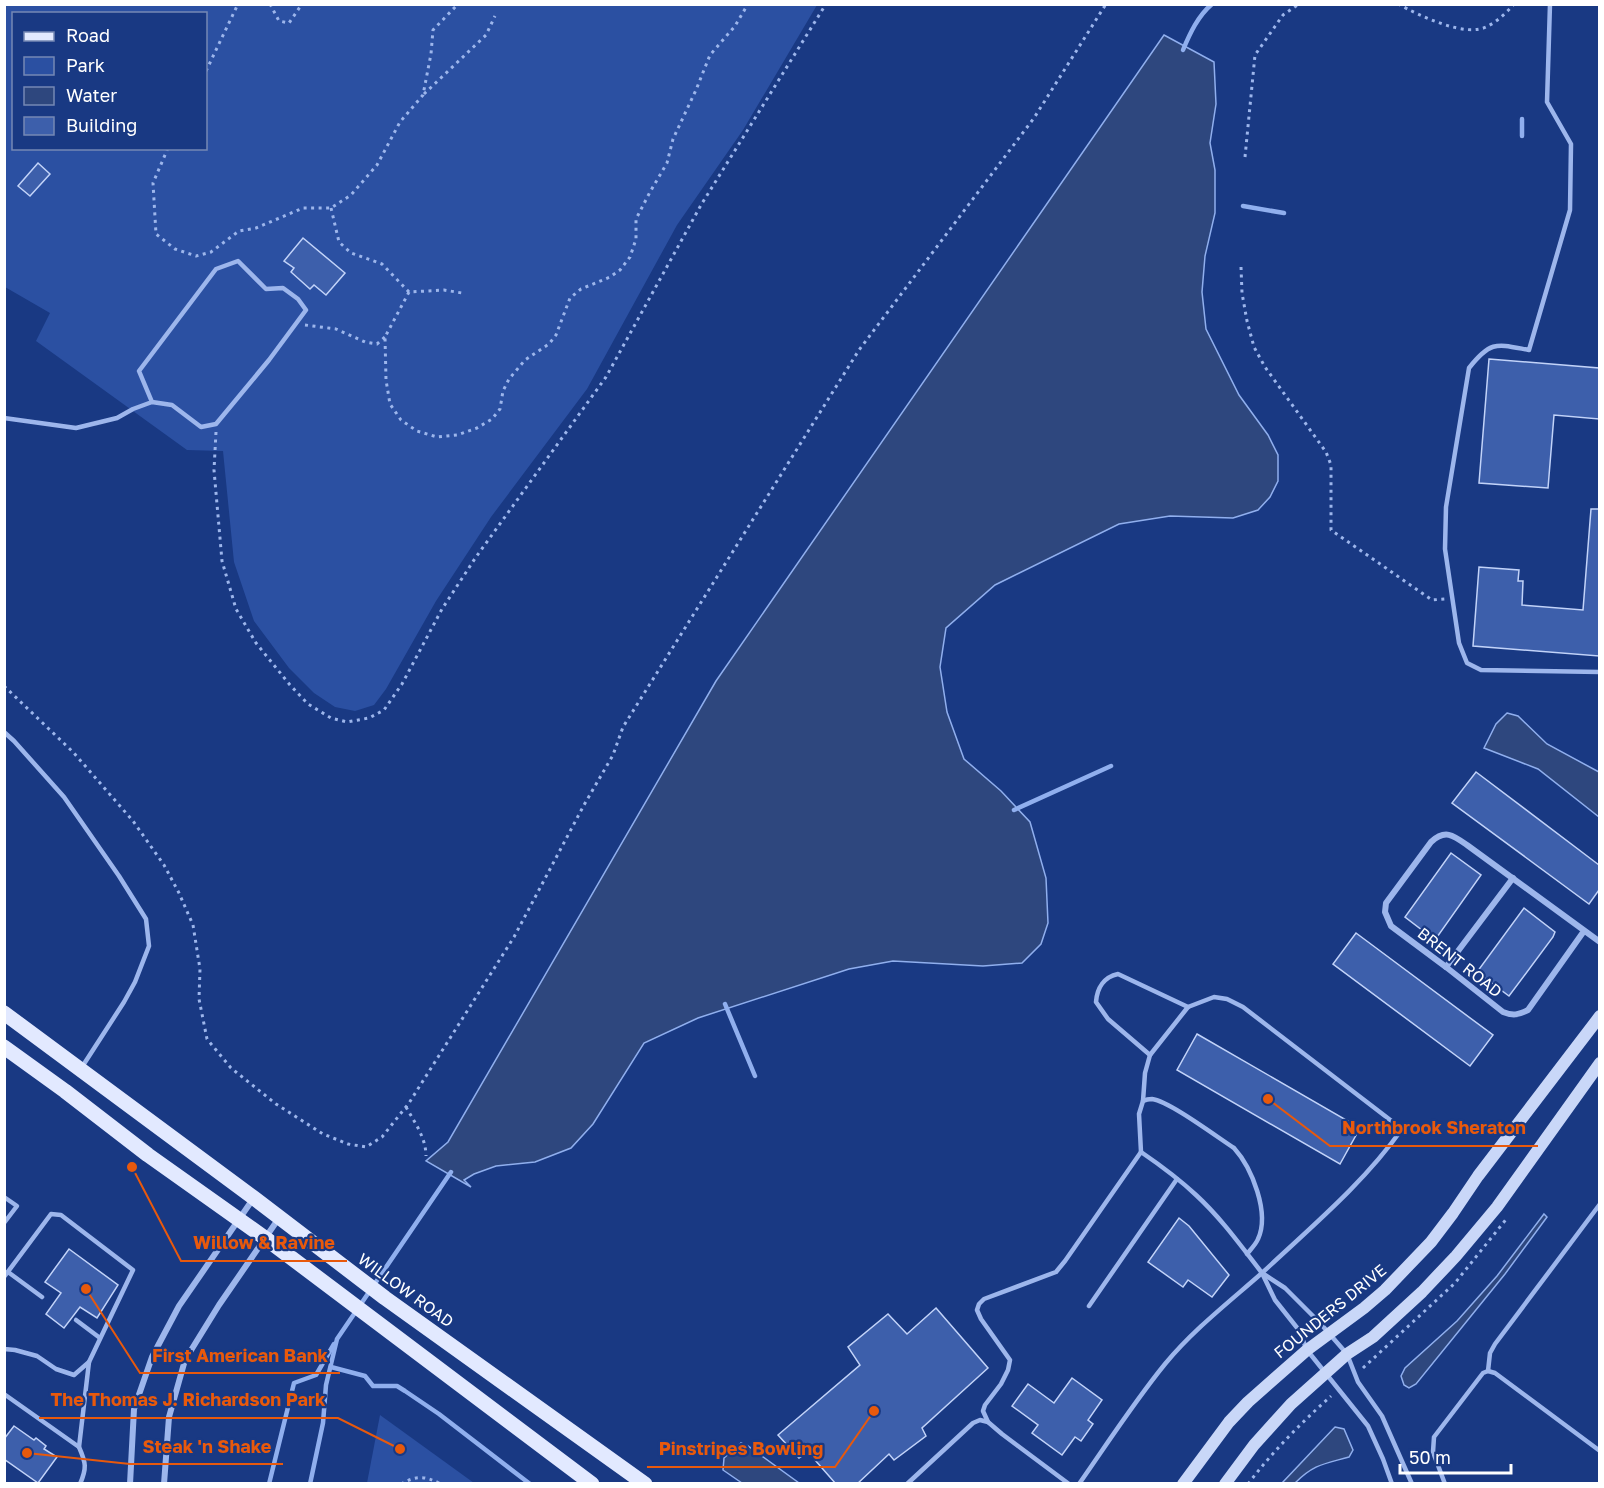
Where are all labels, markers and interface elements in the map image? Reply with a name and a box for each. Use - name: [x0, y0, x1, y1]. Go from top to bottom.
- legend: [12, 12, 207, 150]
- text: Road: [66, 24, 110, 46]
- text: Park: [66, 54, 105, 76]
- text: Water: [66, 84, 117, 106]
- text: Building: [66, 114, 137, 136]
- street label: BRENT ROAD: [1414, 923, 1506, 1001]
- callout: Northbrook Sheraton: [1330, 1110, 1538, 1146]
- text: Northbrook Sheraton: [1342, 1116, 1526, 1138]
- callout: Willow & Ravine: [181, 1225, 347, 1261]
- text: Willow & Ravine: [193, 1231, 335, 1253]
- street label: WILLOW ROAD: [354, 1249, 458, 1331]
- street label: FOUNDERS DRIVE: [1270, 1260, 1390, 1362]
- callout: First American Bank: [140, 1337, 340, 1373]
- text: First American Bank: [152, 1344, 329, 1366]
- callout: The Thomas J. Richardson Park: [39, 1382, 338, 1418]
- text: The Thomas J. Richardson Park: [51, 1388, 326, 1410]
- callout: Steak 'n Shake: [130, 1428, 283, 1464]
- callout: Pinstripes Bowling: [647, 1431, 835, 1467]
- text: Steak 'n Shake: [143, 1435, 272, 1457]
- text: Pinstripes Bowling: [659, 1437, 823, 1459]
- scale bar: [1400, 1437, 1511, 1475]
- text: 50 m: [1409, 1446, 1451, 1468]

